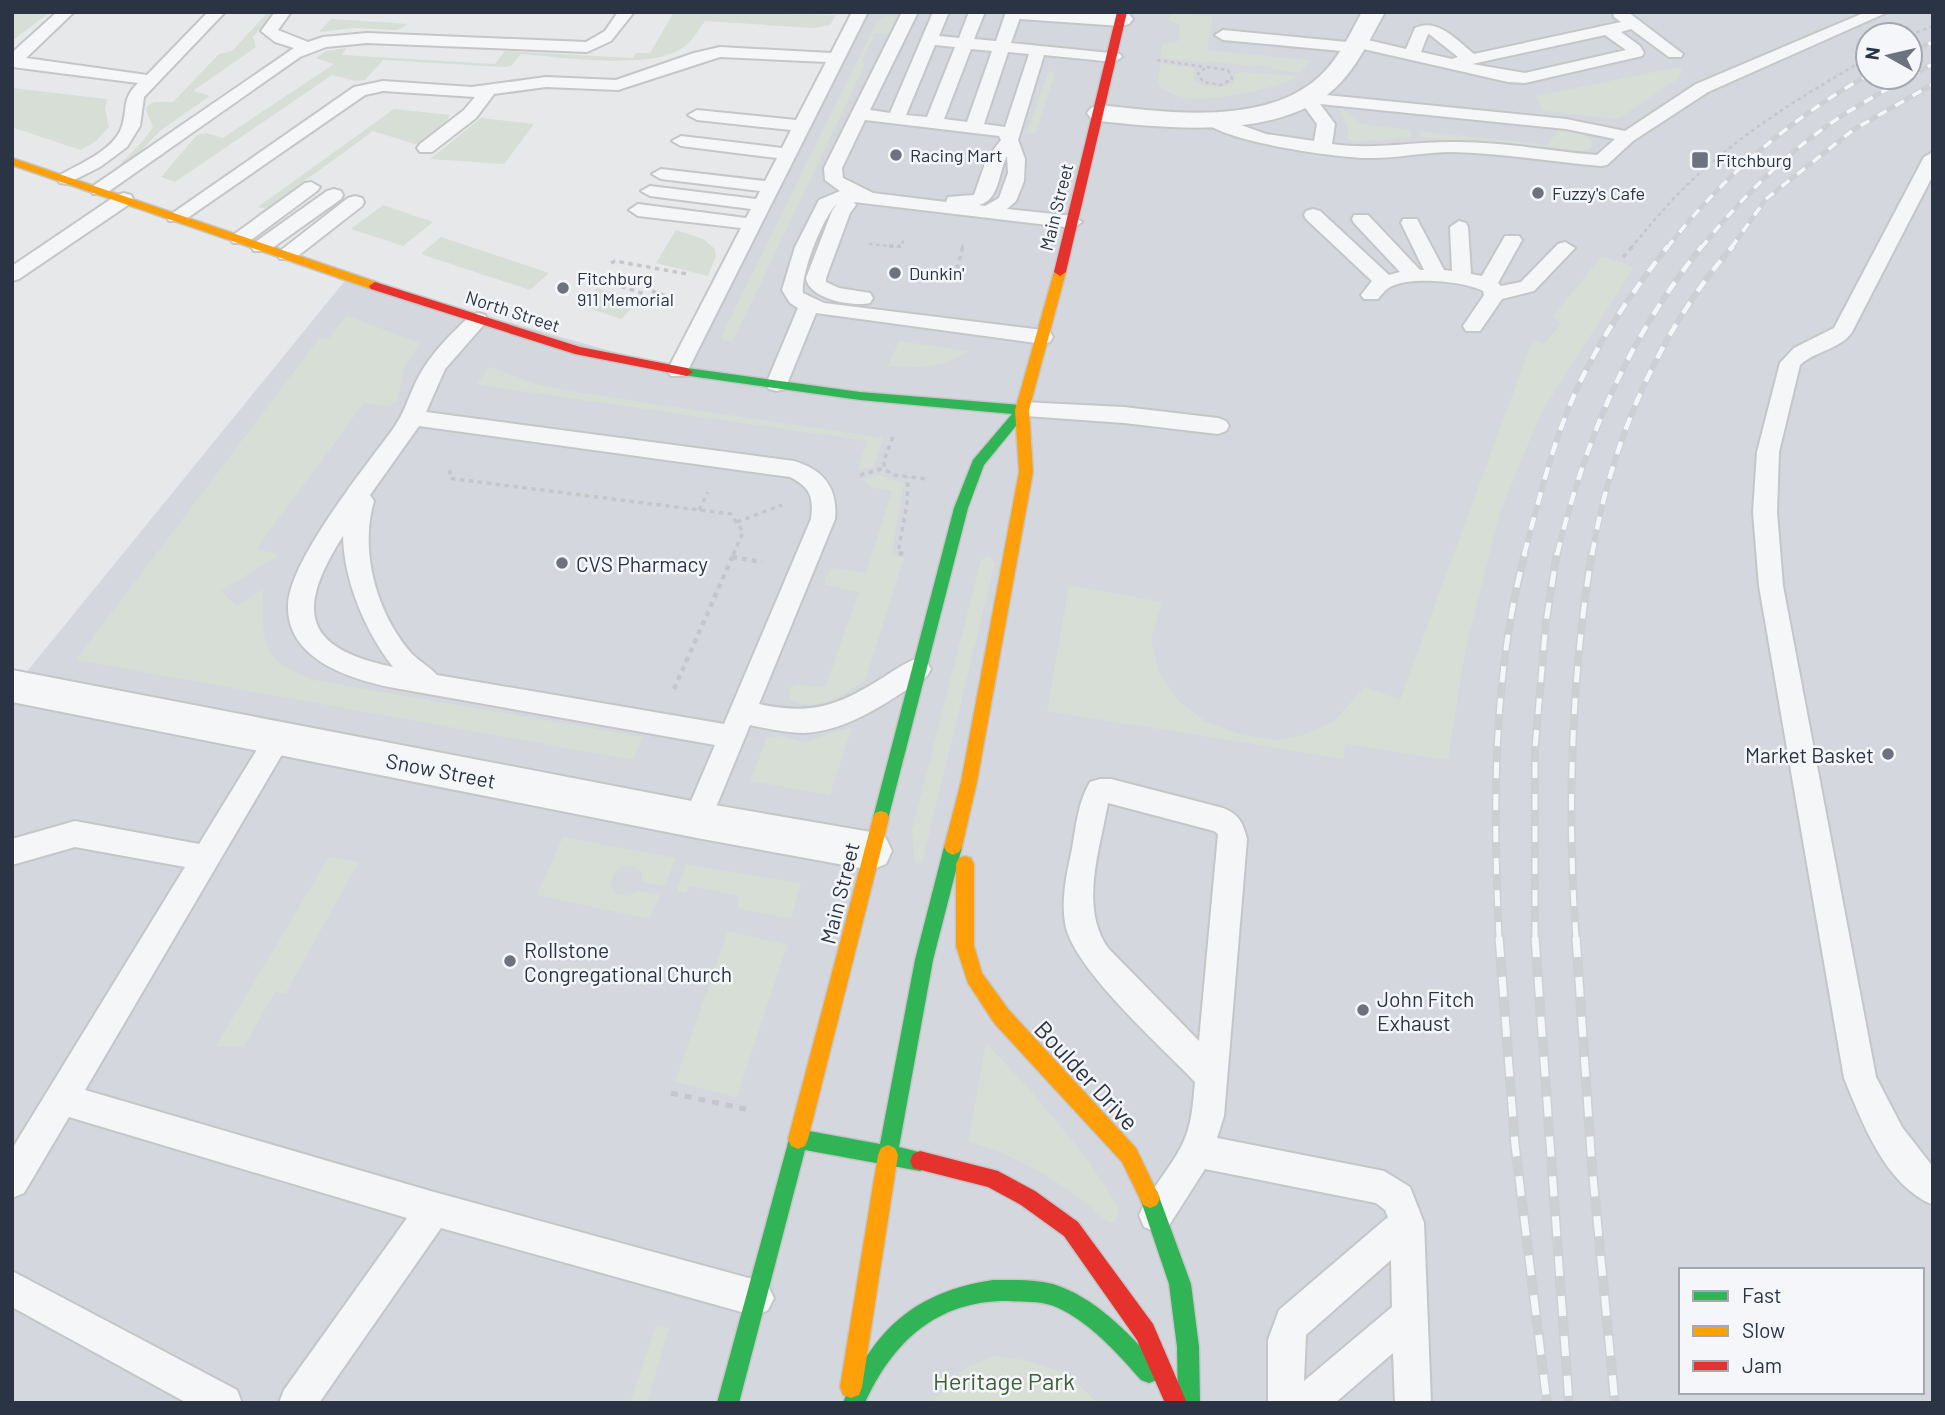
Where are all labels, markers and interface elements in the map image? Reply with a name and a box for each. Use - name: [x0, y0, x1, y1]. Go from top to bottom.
- north arrow: [1854, 21, 1924, 91]
- text: N: [1859, 46, 1884, 61]
- place label: Racing Mart: [910, 144, 1003, 166]
- marker: Racing Mart: [888, 147, 904, 163]
- place label: Fitchburg: [1716, 149, 1792, 171]
- marker: Fitchburg: [1690, 150, 1710, 170]
- street label: Main Street: [1035, 161, 1077, 253]
- place label: Fuzzy's Cafe: [1552, 182, 1645, 204]
- marker: Fuzzy's Cafe: [1530, 185, 1546, 201]
- place label: Dunkin': [909, 262, 964, 284]
- marker: Dunkin': [887, 265, 903, 281]
- place label: Fitchburg 911 Memorial: [577, 267, 674, 310]
- marker: Fitchburg 911 Memorial: [555, 280, 571, 296]
- street label: North Street: [463, 285, 563, 337]
- place label: CVS Pharmacy: [576, 551, 708, 576]
- marker: CVS Pharmacy: [554, 555, 570, 571]
- place label: Market Basket: [1745, 742, 1874, 767]
- marker: Market Basket: [1880, 746, 1896, 762]
- street label: Snow Street: [384, 747, 498, 793]
- street label: Main Street: [814, 840, 864, 946]
- place label: Rollstone Congregational Church: [524, 937, 732, 986]
- marker: Rollstone Congregational Church: [502, 953, 518, 969]
- place label: John Fitch Exhaust: [1377, 986, 1474, 1035]
- marker: John Fitch Exhaust: [1355, 1002, 1371, 1018]
- street label: Boulder Drive: [1029, 1014, 1145, 1136]
- legend: [1679, 1268, 1924, 1394]
- text: Fast: [1742, 1282, 1782, 1307]
- text: Slow: [1742, 1317, 1785, 1342]
- text: Jam: [1742, 1352, 1782, 1377]
- park label: Heritage Park: [933, 1366, 1075, 1395]

